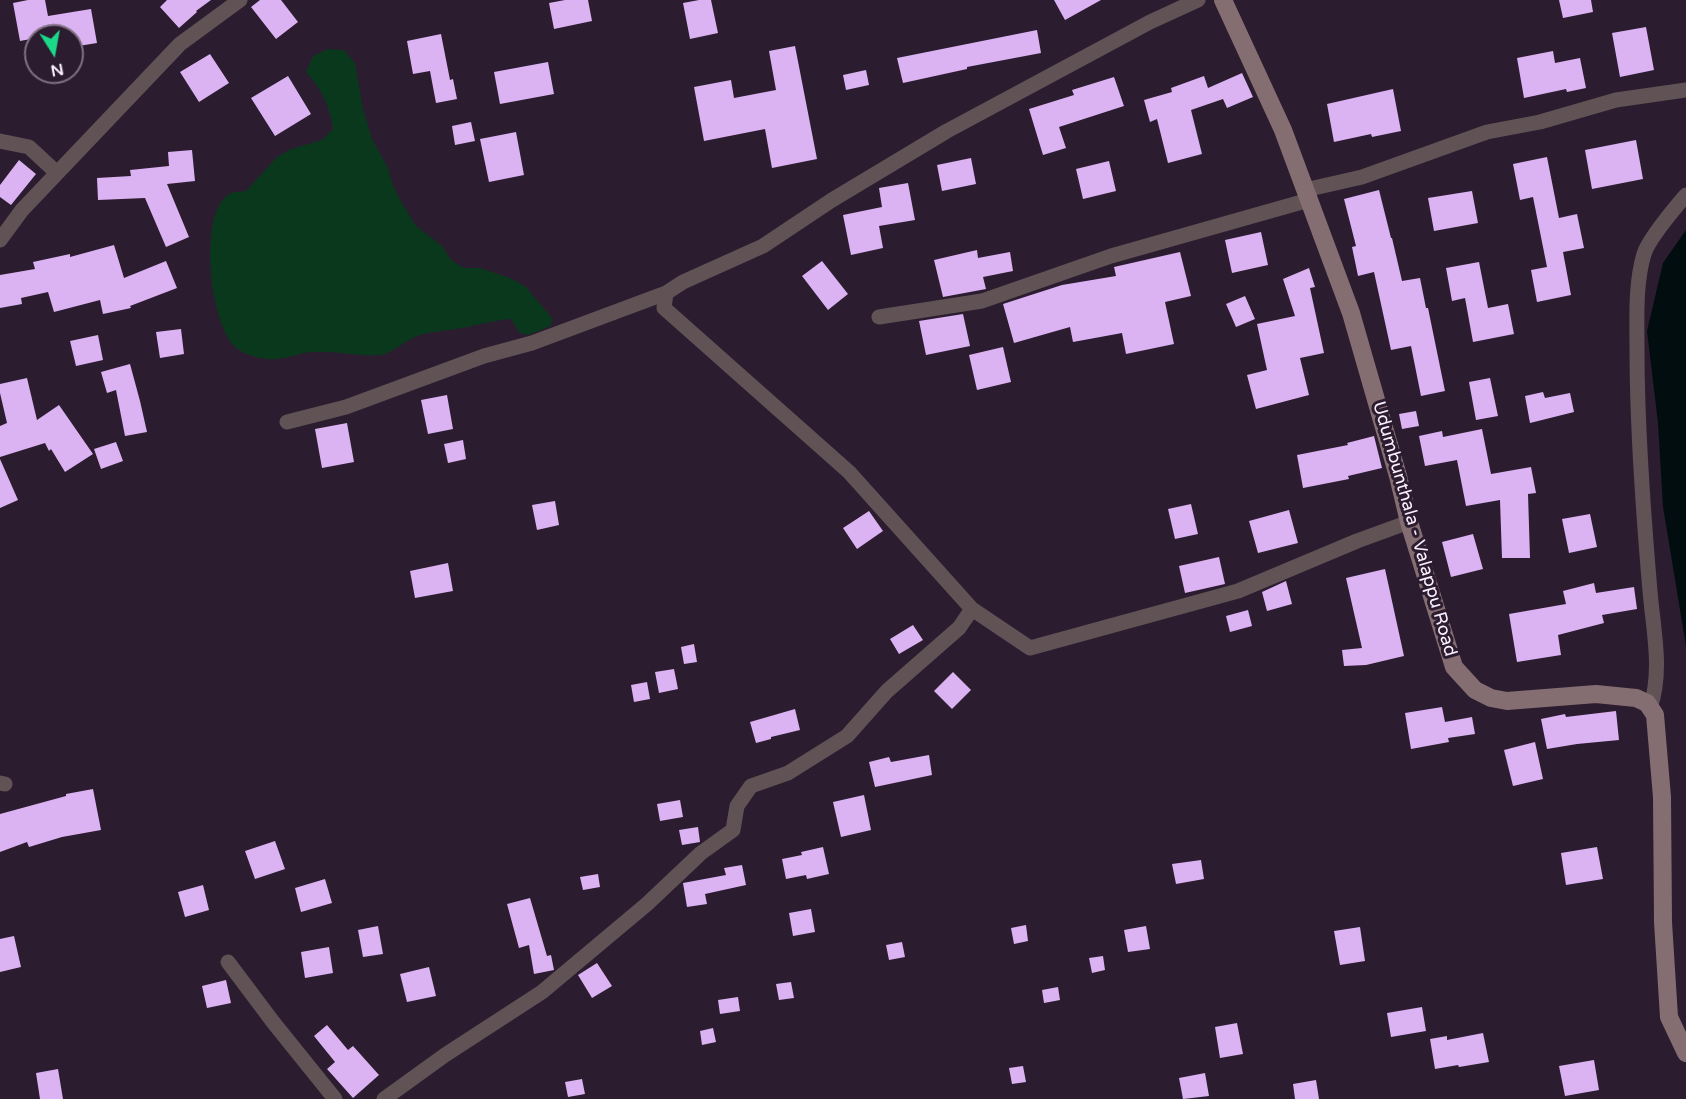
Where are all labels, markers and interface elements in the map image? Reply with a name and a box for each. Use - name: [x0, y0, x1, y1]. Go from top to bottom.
- north arrow: [24, 24, 84, 84]
- text: N: [49, 59, 65, 81]
- street label: Udumbunthala - Valappu Road: [1367, 399, 1461, 659]

